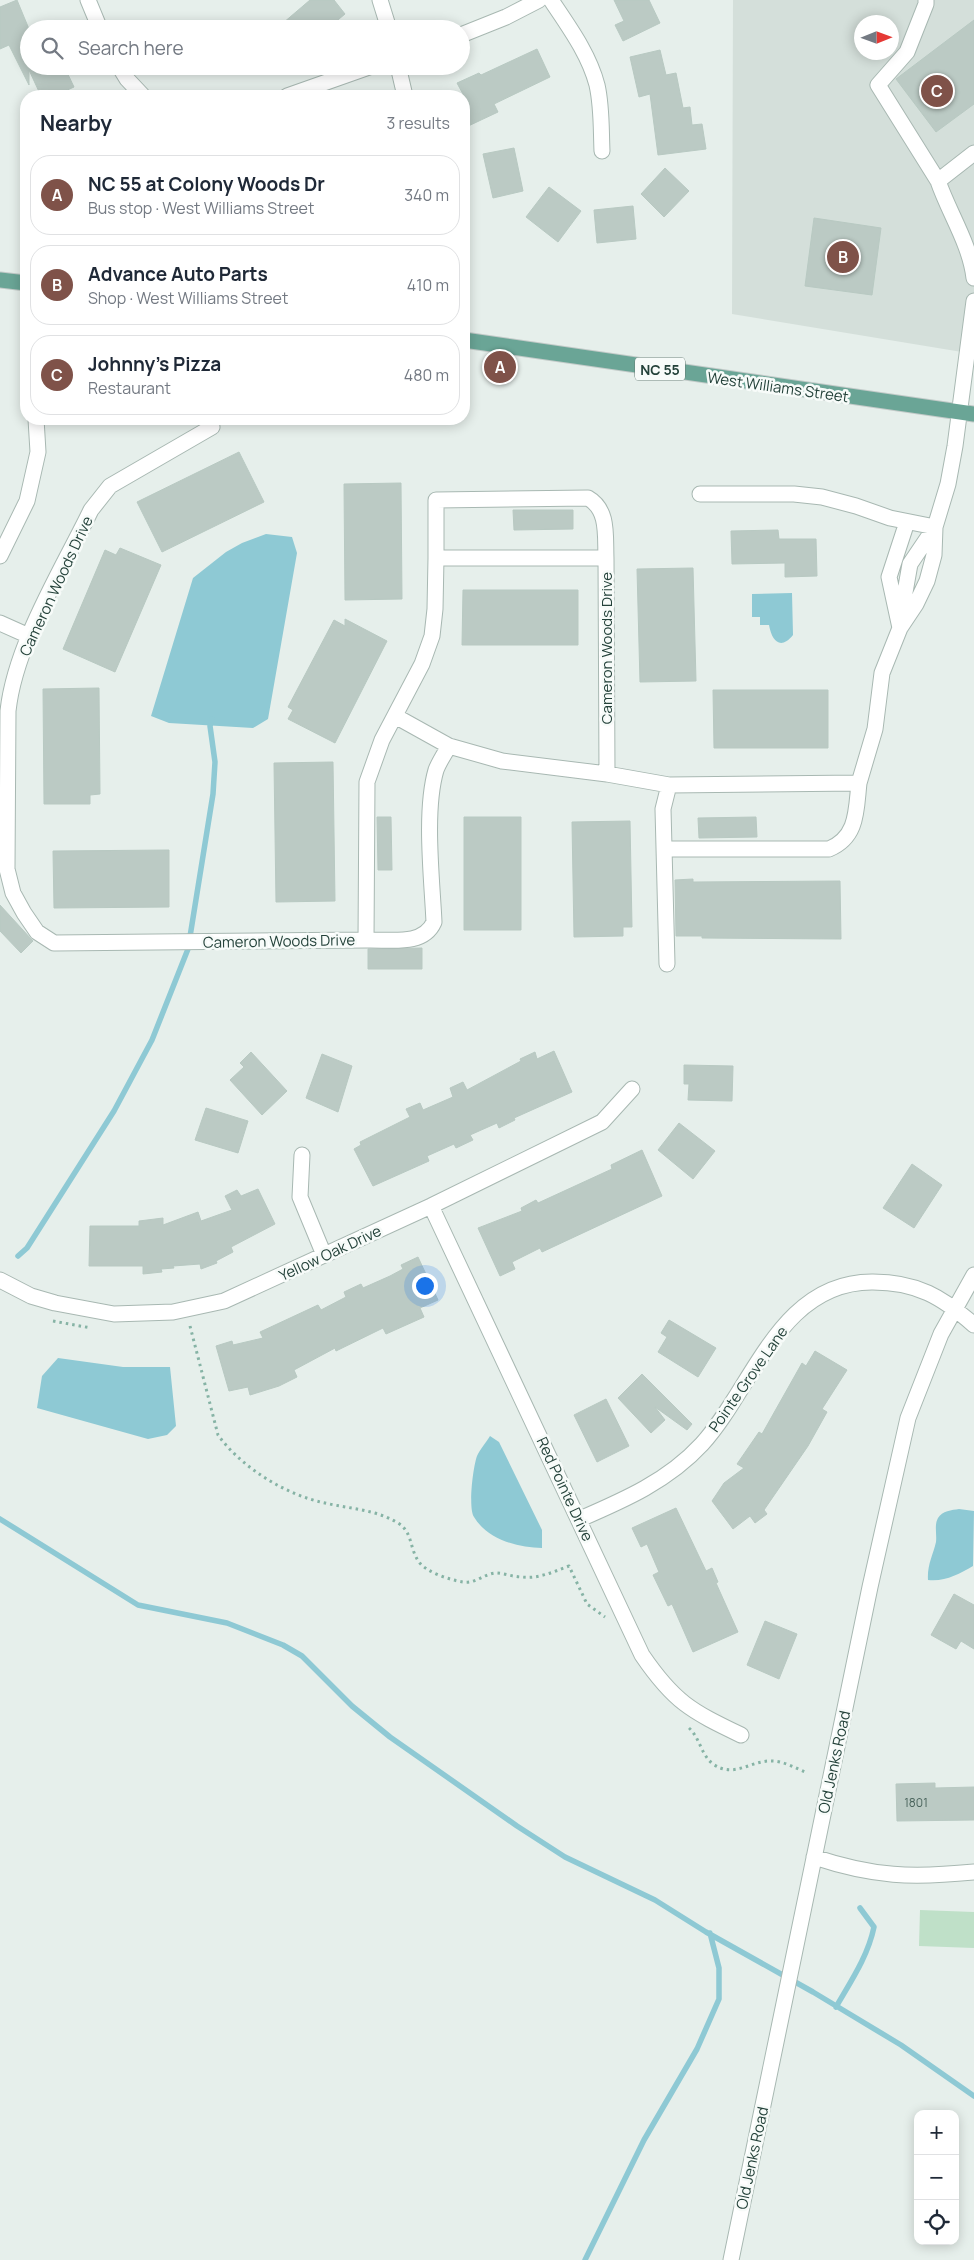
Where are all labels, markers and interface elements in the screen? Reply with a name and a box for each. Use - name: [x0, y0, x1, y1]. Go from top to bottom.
- north arrow: [854, 15, 899, 60]
- search box: [20, 20, 470, 75]
- icon: search: [38, 34, 66, 62]
- text: Search here: [78, 35, 184, 61]
- pin: C: [921, 72, 953, 110]
- text: Nearby: [40, 109, 112, 137]
- text: 3 results: [387, 112, 450, 134]
- text: NC 55 at Colony Woods Dr: [88, 171, 325, 197]
- text: A: [52, 184, 62, 206]
- text: 340 m: [404, 184, 449, 206]
- text: Bus stop · West Williams Street: [88, 197, 314, 219]
- pin: B: [827, 238, 859, 276]
- text: Advance Auto Parts: [88, 261, 268, 287]
- text: B: [52, 274, 62, 296]
- text: 410 m: [407, 274, 449, 296]
- text: Shop · West Williams Street: [88, 287, 288, 309]
- pin: A: [484, 348, 516, 386]
- text: Johnny's Pizza: [88, 351, 221, 377]
- road number: NC 55: [635, 358, 685, 380]
- text: C: [51, 364, 63, 386]
- text: 480 m: [404, 364, 449, 386]
- street label: West Williams Street: [706, 367, 850, 407]
- text: Restaurant: [88, 377, 171, 399]
- street label: Cameron Woods Drive: [14, 512, 98, 659]
- street label: Cameron Woods Drive: [596, 572, 617, 724]
- street label: Cameron Woods Drive: [203, 929, 356, 953]
- street label: Yellow Oak Drive: [275, 1220, 385, 1286]
- your location: [412, 1273, 438, 1299]
- street label: Pointe Grove Lane: [704, 1322, 793, 1436]
- street label: Red Pointe Drive: [532, 1433, 598, 1545]
- street label: Old Jenks Road: [813, 1709, 855, 1815]
- house number: 1801: [904, 1794, 928, 1811]
- street label: Old Jenks Road: [731, 2105, 773, 2211]
- map controls: [914, 2110, 959, 2245]
- button: +: [914, 2110, 959, 2155]
- button: −: [914, 2155, 959, 2200]
- button: locate: [914, 2200, 959, 2245]

